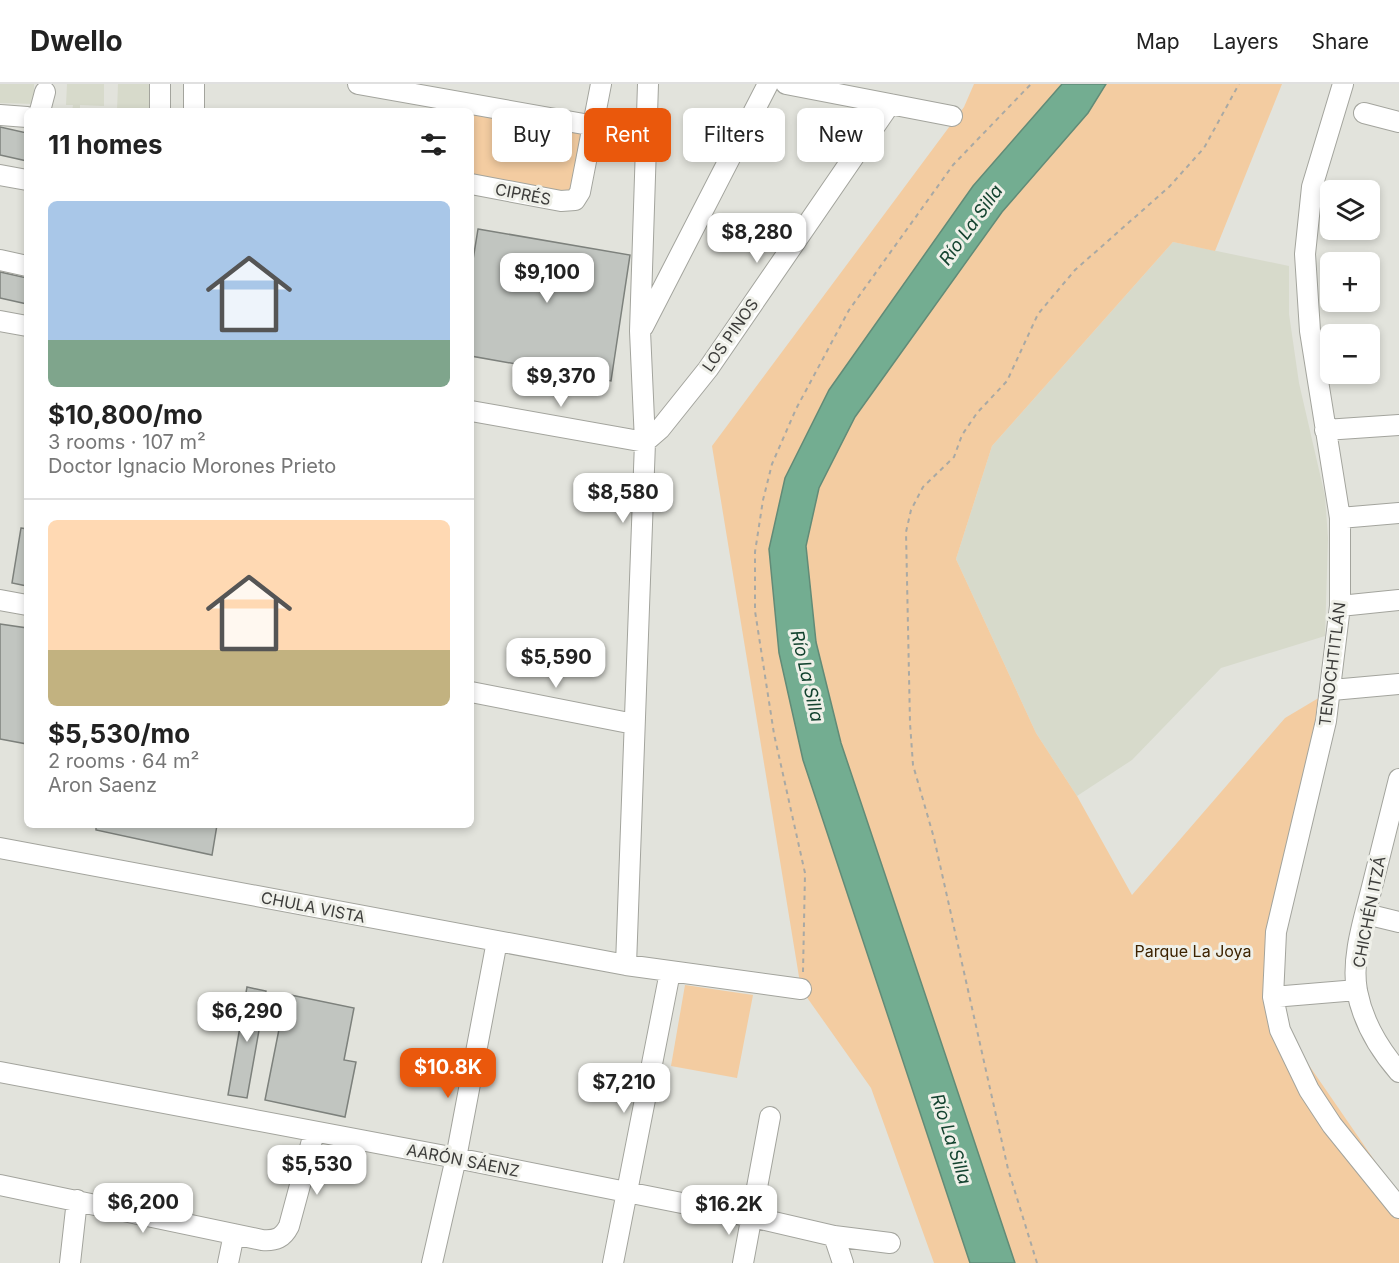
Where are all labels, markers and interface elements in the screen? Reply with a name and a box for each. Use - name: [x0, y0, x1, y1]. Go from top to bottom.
- text: Dwello: [30, 24, 123, 58]
- text: Map: [1136, 29, 1180, 54]
- text: Layers: [1213, 29, 1279, 54]
- text: Share: [1312, 29, 1369, 54]
- chip: Buy: [492, 108, 572, 162]
- chip: Rent: [584, 108, 671, 162]
- chip: Filters: [683, 108, 785, 162]
- chip: New: [797, 108, 884, 162]
- icon: filters: [417, 128, 450, 161]
- text: 11 homes: [48, 129, 163, 160]
- street label: CIPRÉS: [493, 179, 553, 209]
- map controls: [1320, 180, 1380, 384]
- button: layers: [1320, 180, 1380, 240]
- water label: Río La Silla: [935, 181, 1007, 269]
- pin: $8,280: [708, 213, 806, 264]
- text: $8,280: [721, 220, 793, 244]
- icon: home: [195, 240, 303, 348]
- button: +: [1320, 252, 1380, 312]
- pin: $9,100: [498, 253, 596, 304]
- text: $9,100: [514, 260, 580, 284]
- street label: LOS PINOS: [698, 295, 762, 375]
- button: −: [1320, 324, 1380, 384]
- pin: $9,370: [512, 357, 610, 408]
- text: $9,370: [526, 364, 596, 388]
- text: $10,800/mo: [48, 399, 203, 430]
- text: 3 rooms · 107 m²: [48, 430, 206, 454]
- text: Doctor Ignacio Morones Prieto: [48, 454, 336, 478]
- pin: $8,580: [574, 473, 672, 524]
- text: $8,580: [587, 480, 659, 504]
- icon: home: [195, 559, 303, 667]
- street label: TENOCHTITLÁN: [1314, 601, 1350, 727]
- water label: Río La Silla: [787, 628, 828, 724]
- pin: $5,590: [507, 638, 605, 689]
- text: $5,590: [520, 645, 592, 669]
- text: $5,530/mo: [48, 718, 190, 749]
- text: 2 rooms · 64 m²: [48, 749, 199, 773]
- text: Aron Saenz: [48, 773, 157, 797]
- street label: CHICHÉN ITZÁ: [1348, 854, 1390, 970]
- street label: CHULA VISTA: [259, 887, 367, 927]
- park label: Parque La Joya: [1135, 941, 1251, 961]
- pin: $6,290: [198, 992, 296, 1043]
- text: $6,290: [211, 999, 283, 1023]
- pin: $10.8K: [399, 1048, 497, 1099]
- text: $10.8K: [414, 1055, 482, 1079]
- pin: $7,210: [575, 1063, 673, 1114]
- text: $7,210: [592, 1070, 656, 1094]
- water label: Río La Silla: [927, 1091, 976, 1187]
- street label: AARÓN SÁENZ: [405, 1139, 521, 1181]
- pin: $5,530: [268, 1145, 366, 1196]
- text: $5,530: [281, 1152, 353, 1176]
- pin: $6,200: [94, 1183, 192, 1234]
- pin: $16.2K: [680, 1185, 778, 1236]
- text: $6,200: [107, 1190, 179, 1214]
- text: $16.2K: [695, 1192, 763, 1216]

